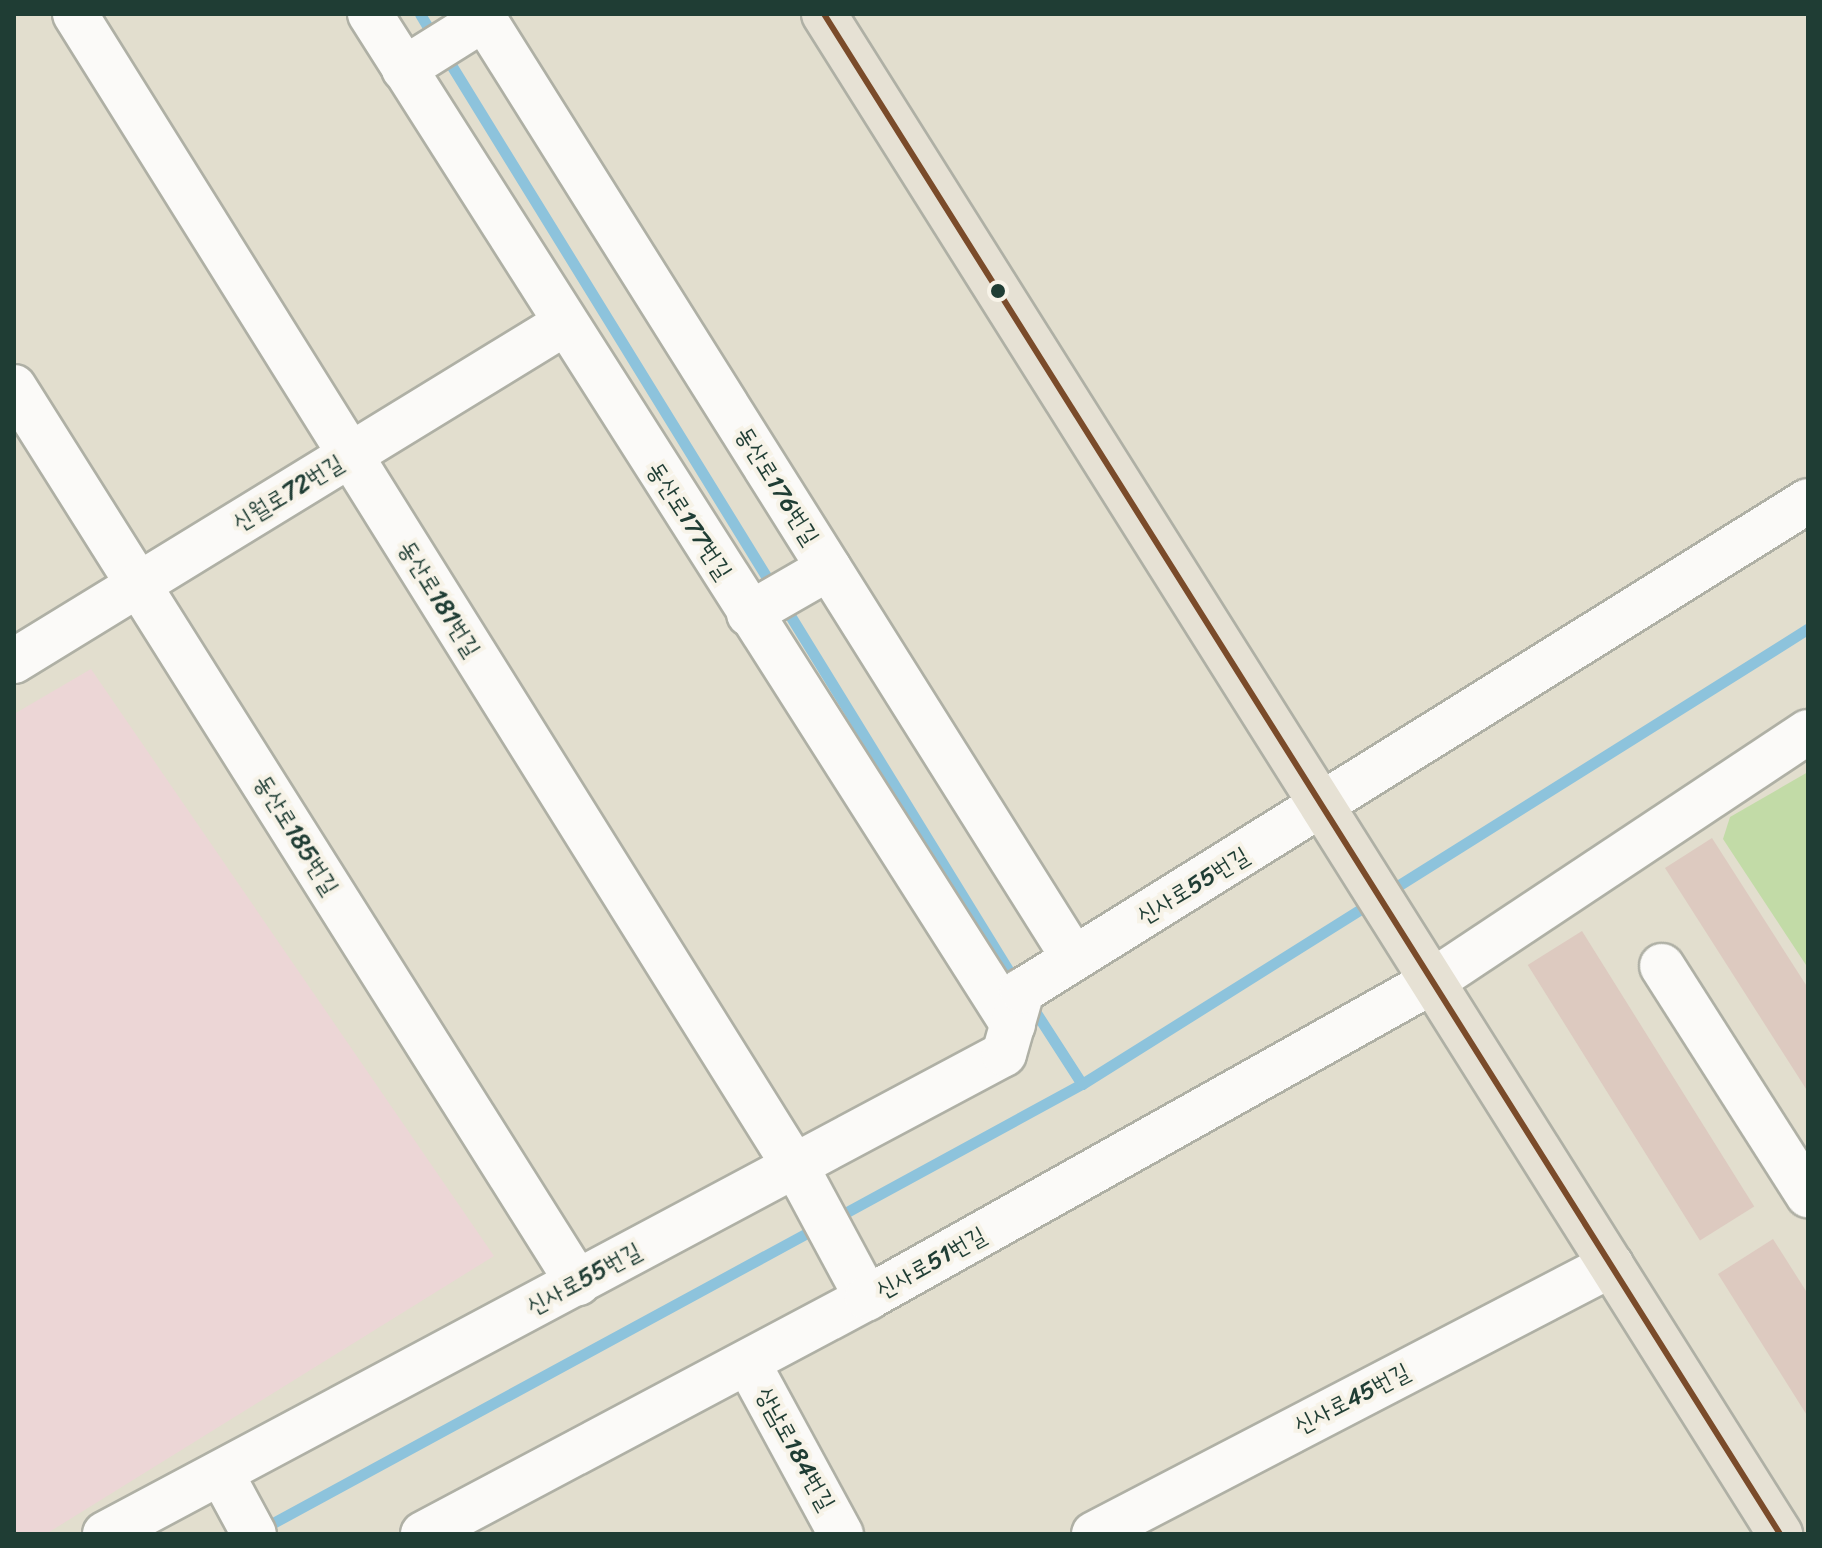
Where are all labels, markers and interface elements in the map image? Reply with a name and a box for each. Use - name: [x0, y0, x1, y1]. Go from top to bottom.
- unlabelled marker: [990, 283, 1006, 299]
- street label: 동산로176번길: [729, 421, 825, 551]
- street label: 신월로72번길: [227, 449, 349, 537]
- street label: 동산로177번길: [640, 457, 738, 585]
- street label: 동산로181번길: [392, 536, 486, 662]
- street label: 동산로185번길: [248, 770, 344, 900]
- street label: 신사로55번길: [1132, 841, 1254, 931]
- street label: 신사로51번길: [871, 1221, 991, 1305]
- street label: 신사로55번길: [522, 1237, 646, 1321]
- street label: 신사로45번길: [1289, 1358, 1415, 1440]
- street label: 상남로184번길: [749, 1382, 841, 1516]

